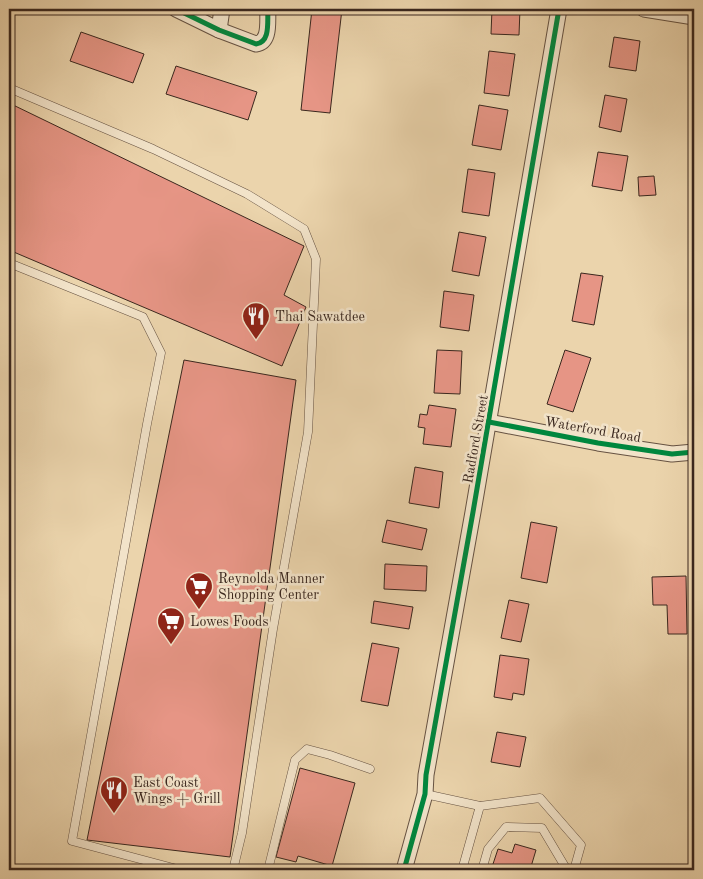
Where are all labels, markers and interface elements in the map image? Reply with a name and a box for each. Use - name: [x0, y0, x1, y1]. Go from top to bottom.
- restaurant icon: Thai Sawatdee: [241, 301, 271, 340]
- place label: Thai Sawatdee: [275, 310, 365, 324]
- street label: Radford Street: [461, 394, 491, 485]
- street label: Waterford Road: [544, 415, 642, 445]
- supermarket icon: Reynolda Manner Shopping Center: [184, 571, 214, 610]
- place label: Reynolda Manner Shopping Center: [218, 572, 325, 602]
- supermarket icon: Lowes Foods: [156, 606, 186, 645]
- place label: Lowes Foods: [190, 615, 268, 629]
- restaurant icon: East Coast Wings + Grill: [99, 775, 129, 814]
- place label: East Coast Wings + Grill: [133, 776, 221, 806]

